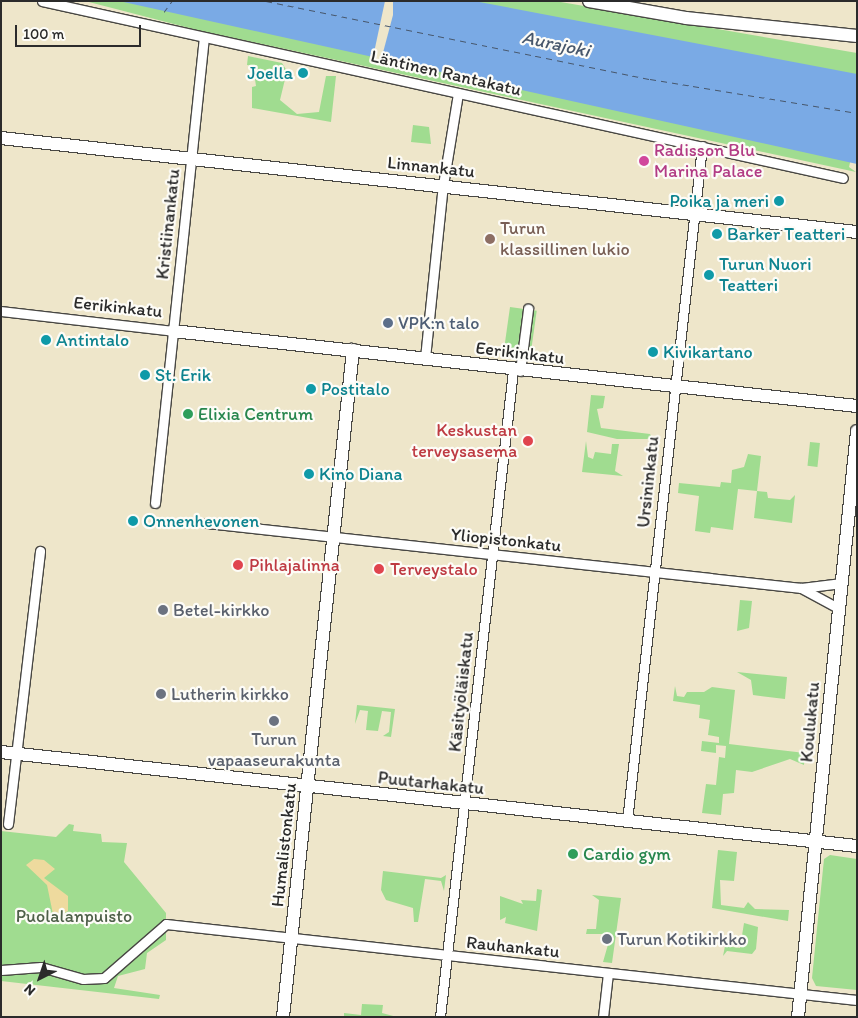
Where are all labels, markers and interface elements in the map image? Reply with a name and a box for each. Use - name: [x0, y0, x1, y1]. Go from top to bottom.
- scale bar: [18, 15, 144, 47]
- text: 100 m: [23, 25, 64, 43]
- water label: Aurajoki: [520, 26, 592, 62]
- street label: Läntinen Rantakatu: [368, 45, 524, 101]
- place label: Joella: [247, 62, 293, 84]
- marker: Joella: [297, 67, 309, 79]
- place label: Radisson Blu Marina Palace: [654, 140, 762, 182]
- street label: Linnankatu: [386, 152, 476, 182]
- marker: Radisson Blu Marina Palace: [638, 155, 650, 167]
- street label: Kristiinankatu: [151, 168, 185, 280]
- place label: Poika ja meri: [670, 190, 769, 212]
- marker: Poika ja meri: [773, 195, 785, 207]
- place label: Turun klassillinen lukio: [500, 218, 630, 260]
- place label: Barker Teatteri: [727, 223, 843, 245]
- marker: Barker Teatteri: [711, 228, 723, 240]
- marker: Turun klassillinen lukio: [484, 233, 496, 245]
- place label: Turun Nuori Teatteri: [719, 254, 811, 296]
- marker: Turun Nuori Teatteri: [703, 269, 715, 281]
- street label: Eerikinkatu: [72, 292, 164, 322]
- place label: VPK:n talo: [398, 312, 479, 334]
- marker: VPK:n talo: [382, 317, 394, 329]
- place label: Antintalo: [56, 329, 129, 351]
- marker: Antintalo: [40, 334, 52, 346]
- street label: Eerikinkatu: [474, 337, 566, 369]
- place label: Kivikartano: [663, 341, 753, 363]
- marker: Kivikartano: [647, 346, 659, 358]
- place label: St. Erik: [155, 364, 211, 386]
- marker: St. Erik: [139, 369, 151, 381]
- place label: Postitalo: [321, 378, 390, 400]
- marker: Postitalo: [305, 383, 317, 395]
- place label: Elixia Centrum: [198, 403, 313, 425]
- marker: Elixia Centrum: [182, 408, 194, 420]
- place label: Keskustan terveysasema: [412, 420, 517, 462]
- marker: Keskustan terveysasema: [521, 434, 535, 448]
- street label: Ursininkatu: [632, 435, 664, 529]
- place label: Kino Diana: [319, 463, 403, 485]
- marker: Kino Diana: [303, 468, 315, 480]
- place label: Onnenhevonen: [143, 510, 259, 532]
- marker: Onnenhevonen: [127, 515, 139, 527]
- street label: Yliopistonkatu: [450, 523, 562, 557]
- place label: Pihlajalinna: [249, 554, 340, 576]
- marker: Pihlajalinna: [231, 558, 245, 572]
- place label: Terveystalo: [390, 558, 478, 580]
- marker: Terveystalo: [372, 562, 386, 576]
- place label: Betel-kirkko: [173, 599, 270, 621]
- marker: Betel-kirkko: [157, 604, 169, 616]
- street label: Käsityöläiskatu: [444, 631, 478, 753]
- street label: Koulukatu: [796, 681, 824, 763]
- place label: Lutherin kirkko: [171, 683, 289, 705]
- marker: Lutherin kirkko: [155, 688, 167, 700]
- marker: Turun vapaaseurakunta: [268, 715, 280, 727]
- place label: Turun vapaaseurakunta: [208, 729, 340, 772]
- street label: Puutarhakatu: [377, 767, 485, 799]
- street label: Humalistonkatu: [267, 782, 301, 908]
- place label: Cardio gym: [583, 843, 671, 865]
- marker: Cardio gym: [567, 848, 579, 860]
- park label: Puolalanpuisto: [16, 905, 132, 927]
- place label: Turun Kotikirkko: [617, 928, 747, 950]
- street label: Rauhankatu: [465, 931, 561, 963]
- marker: Turun Kotikirkko: [601, 933, 613, 945]
- north arrow: [15, 953, 65, 1003]
- text: N: [21, 980, 39, 999]

